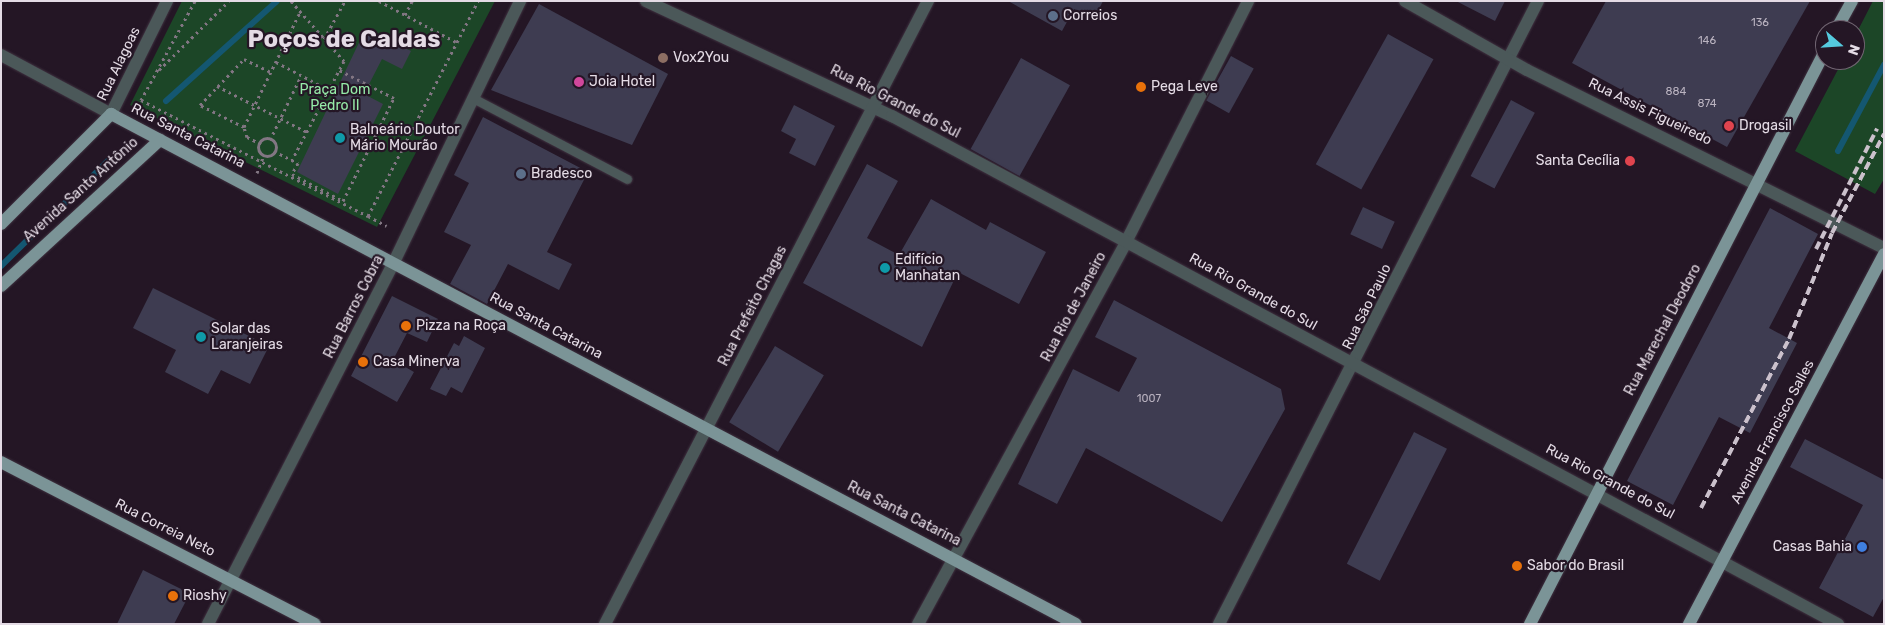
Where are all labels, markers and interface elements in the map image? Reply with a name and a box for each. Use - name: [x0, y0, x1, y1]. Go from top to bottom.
- place label: Correios: [1063, 8, 1117, 24]
- marker: Correios: [1047, 10, 1059, 22]
- house number: 136: [1751, 16, 1769, 30]
- north arrow: [1815, 20, 1865, 70]
- street label: Rua Alagoas: [94, 24, 144, 104]
- district label: Poços de Caldas: [248, 26, 440, 54]
- house number: 146: [1698, 34, 1716, 48]
- text: N: [1844, 42, 1863, 57]
- place label: Vox2You: [673, 50, 729, 66]
- marker: Vox2You: [657, 52, 669, 64]
- street label: Rua Rio Grande do Sul: [827, 62, 963, 142]
- place label: Joia Hotel: [589, 74, 655, 90]
- street label: Rua Assis Figueiredo: [1585, 75, 1715, 149]
- marker: Joia Hotel: [573, 76, 585, 88]
- place label: Pega Leve: [1151, 79, 1218, 95]
- marker: Pega Leve: [1135, 81, 1147, 93]
- park label: Praça Dom Pedro II: [300, 82, 370, 114]
- house number: 884: [1666, 85, 1686, 99]
- house number: 874: [1697, 97, 1717, 111]
- street label: Rua Santa Catarina: [128, 100, 248, 172]
- place label: Drogasil: [1739, 118, 1792, 134]
- marker: Drogasil: [1723, 120, 1735, 132]
- place label: Balneário Doutor Mário Mourão: [350, 122, 460, 154]
- marker: Balneário Doutor Mário Mourão: [334, 132, 346, 144]
- street label: Avenida Santo Antônio: [20, 134, 142, 246]
- place label: Santa Cecília: [1536, 153, 1620, 169]
- marker: Santa Cecília: [1624, 155, 1636, 167]
- place label: Bradesco: [531, 166, 592, 182]
- marker: Bradesco: [515, 168, 527, 180]
- street label: Rua Prefeito Chagas: [715, 243, 791, 369]
- street label: Rua Rio de Janeiro: [1038, 249, 1110, 365]
- street label: Rua Rio Grande do Sul: [1186, 250, 1320, 334]
- place label: Edifício Manhatan: [895, 252, 960, 284]
- street label: Rua Barros Cobra: [321, 253, 387, 361]
- street label: Rua São Paulo: [1339, 261, 1395, 353]
- street label: Rua Marechal Deodoro: [1621, 261, 1705, 399]
- marker: Edifício Manhatan: [879, 262, 891, 274]
- street label: Rua Santa Catarina: [487, 289, 605, 363]
- place label: Pizza na Roça: [416, 318, 506, 334]
- marker: Pizza na Roça: [400, 320, 412, 332]
- place label: Solar das Laranjeiras: [211, 321, 283, 354]
- marker: Solar das Laranjeiras: [195, 331, 207, 343]
- place label: Casa Minerva: [373, 354, 460, 370]
- marker: Casa Minerva: [357, 356, 369, 368]
- street label: Avenida Francisco Salles: [1728, 357, 1818, 507]
- house number: 1007: [1137, 392, 1161, 406]
- street label: Rua Rio Grande do Sul: [1543, 441, 1677, 523]
- street label: Rua Santa Catarina: [844, 478, 964, 550]
- street label: Rua Correia Neto: [112, 496, 218, 560]
- place label: Casas Bahia: [1773, 539, 1852, 555]
- marker: Casas Bahia: [1856, 541, 1868, 553]
- place label: Sabor do Brasil: [1527, 558, 1625, 574]
- marker: Sabor do Brasil: [1511, 560, 1523, 572]
- place label: Rioshy: [183, 588, 227, 604]
- marker: Rioshy: [167, 590, 179, 602]

